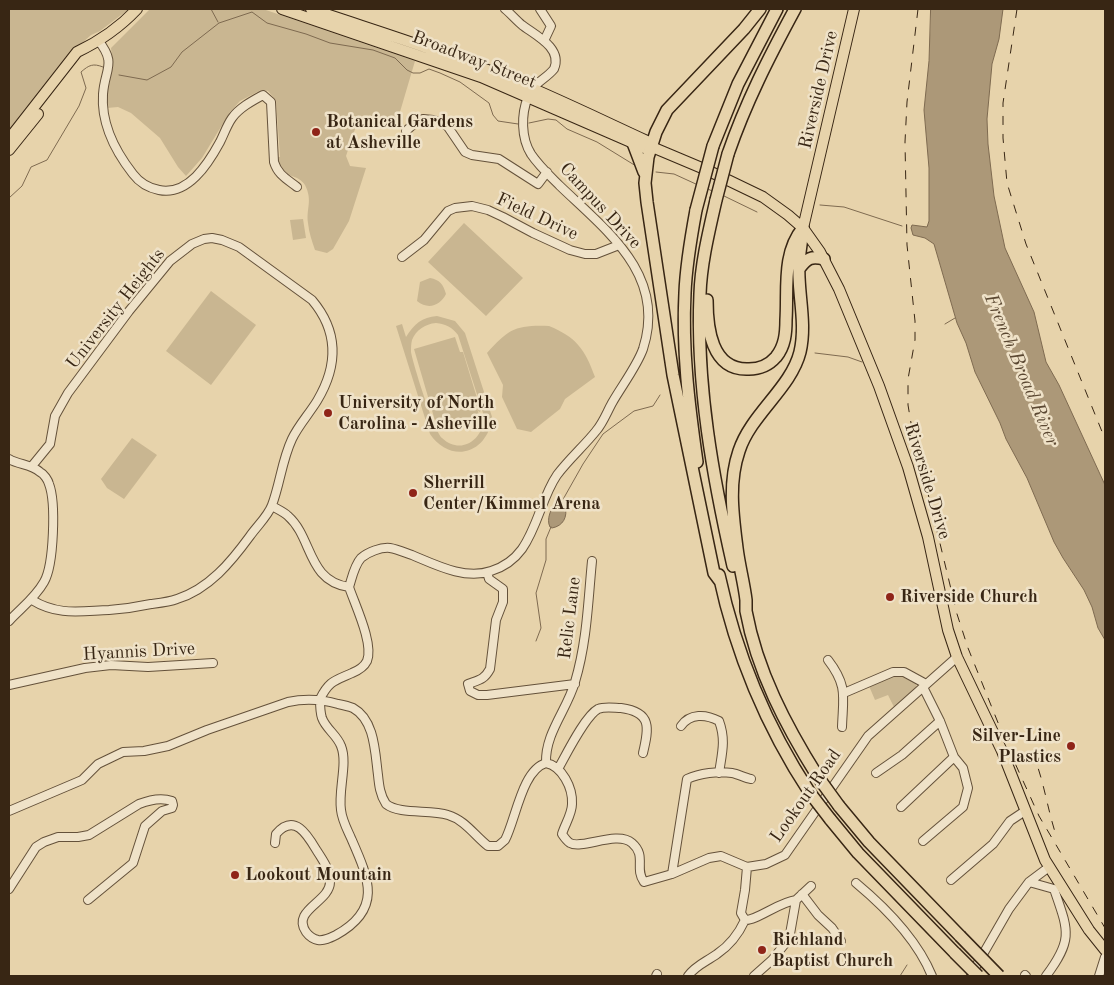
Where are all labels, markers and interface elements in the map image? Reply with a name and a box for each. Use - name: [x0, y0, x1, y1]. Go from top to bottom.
- street label: Broadway Street: [409, 26, 539, 94]
- street label: Riverside Drive: [795, 29, 843, 151]
- place label: Botanical Gardens at Asheville: [326, 111, 473, 154]
- marker: Botanical Gardens at Asheville: [310, 126, 322, 138]
- street label: Campus Drive: [555, 158, 645, 254]
- street label: Field Drive: [493, 189, 581, 245]
- street label: University Heights: [62, 244, 170, 374]
- water label: French Broad River: [979, 290, 1063, 450]
- place label: University of North Carolina - Asheville: [338, 392, 497, 434]
- marker: University of North Carolina - Asheville: [322, 407, 334, 419]
- street label: Riverside Drive: [899, 420, 955, 542]
- place label: Sherrill Center/Kimmel Arena: [423, 472, 600, 514]
- marker: Sherrill Center/Kimmel Arena: [407, 487, 419, 499]
- street label: Relic Lane: [554, 576, 586, 660]
- place label: Riverside Church: [900, 586, 1038, 608]
- marker: Riverside Church: [884, 591, 896, 603]
- street label: Hyannis Drive: [82, 638, 196, 666]
- place label: Silver-Line Plastics: [972, 725, 1061, 768]
- marker: Silver-Line Plastics: [1065, 740, 1077, 752]
- street label: Lookout Road: [766, 745, 846, 847]
- place label: Lookout Mountain: [245, 864, 392, 886]
- marker: Lookout Mountain: [229, 869, 241, 881]
- place label: Richland Baptist Church: [772, 929, 893, 972]
- marker: Richland Baptist Church: [756, 944, 768, 956]

